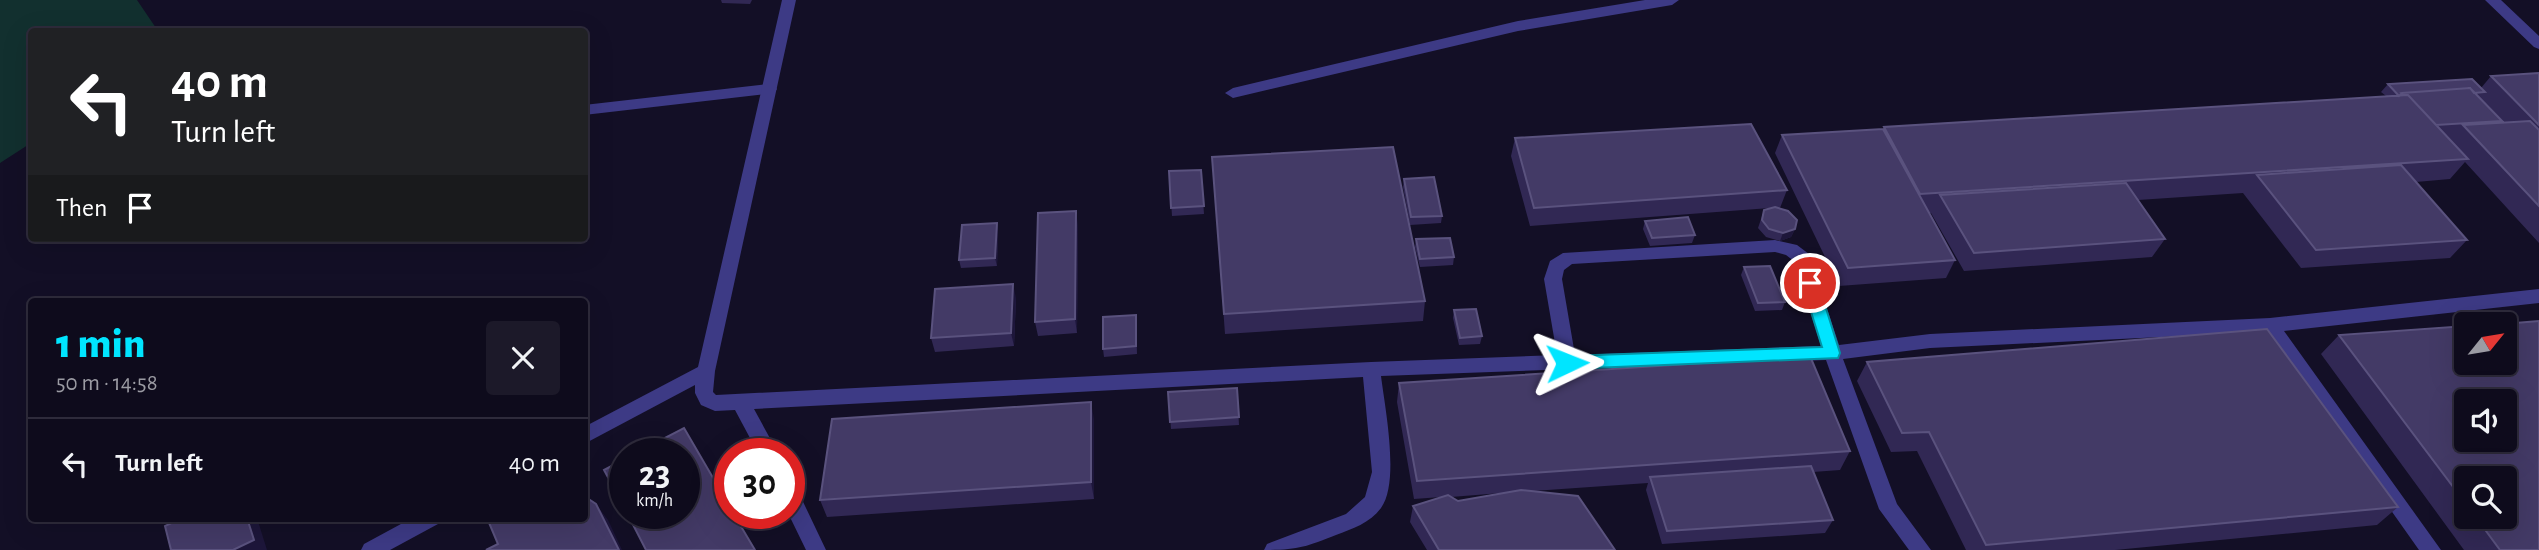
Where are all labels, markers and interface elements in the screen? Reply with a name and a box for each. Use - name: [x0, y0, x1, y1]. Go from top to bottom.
- icon: left: [56, 56, 147, 147]
- text: 40 m: [171, 58, 268, 107]
- text: Turn left: [171, 116, 275, 148]
- icon: arrive: [121, 189, 159, 227]
- text: Then: [56, 195, 107, 221]
- pin: [1780, 253, 1840, 313]
- icon: arrive: [1791, 264, 1829, 302]
- north arrow: [2454, 312, 2516, 374]
- map controls: [2454, 312, 2517, 529]
- button: close: [486, 321, 560, 395]
- text: 1 min: [56, 323, 145, 365]
- position arrow: [1530, 326, 1604, 400]
- text: 50 m · 14:58: [56, 372, 158, 395]
- button: sound: [2454, 389, 2517, 452]
- speed limit sign: 30: [714, 438, 805, 529]
- icon: left: [56, 445, 94, 483]
- text: Turn left: [115, 450, 203, 476]
- text: 40 m: [509, 450, 560, 476]
- text: 23: [639, 457, 670, 492]
- button: search: [2454, 466, 2517, 529]
- text: km/h: [636, 492, 673, 510]

